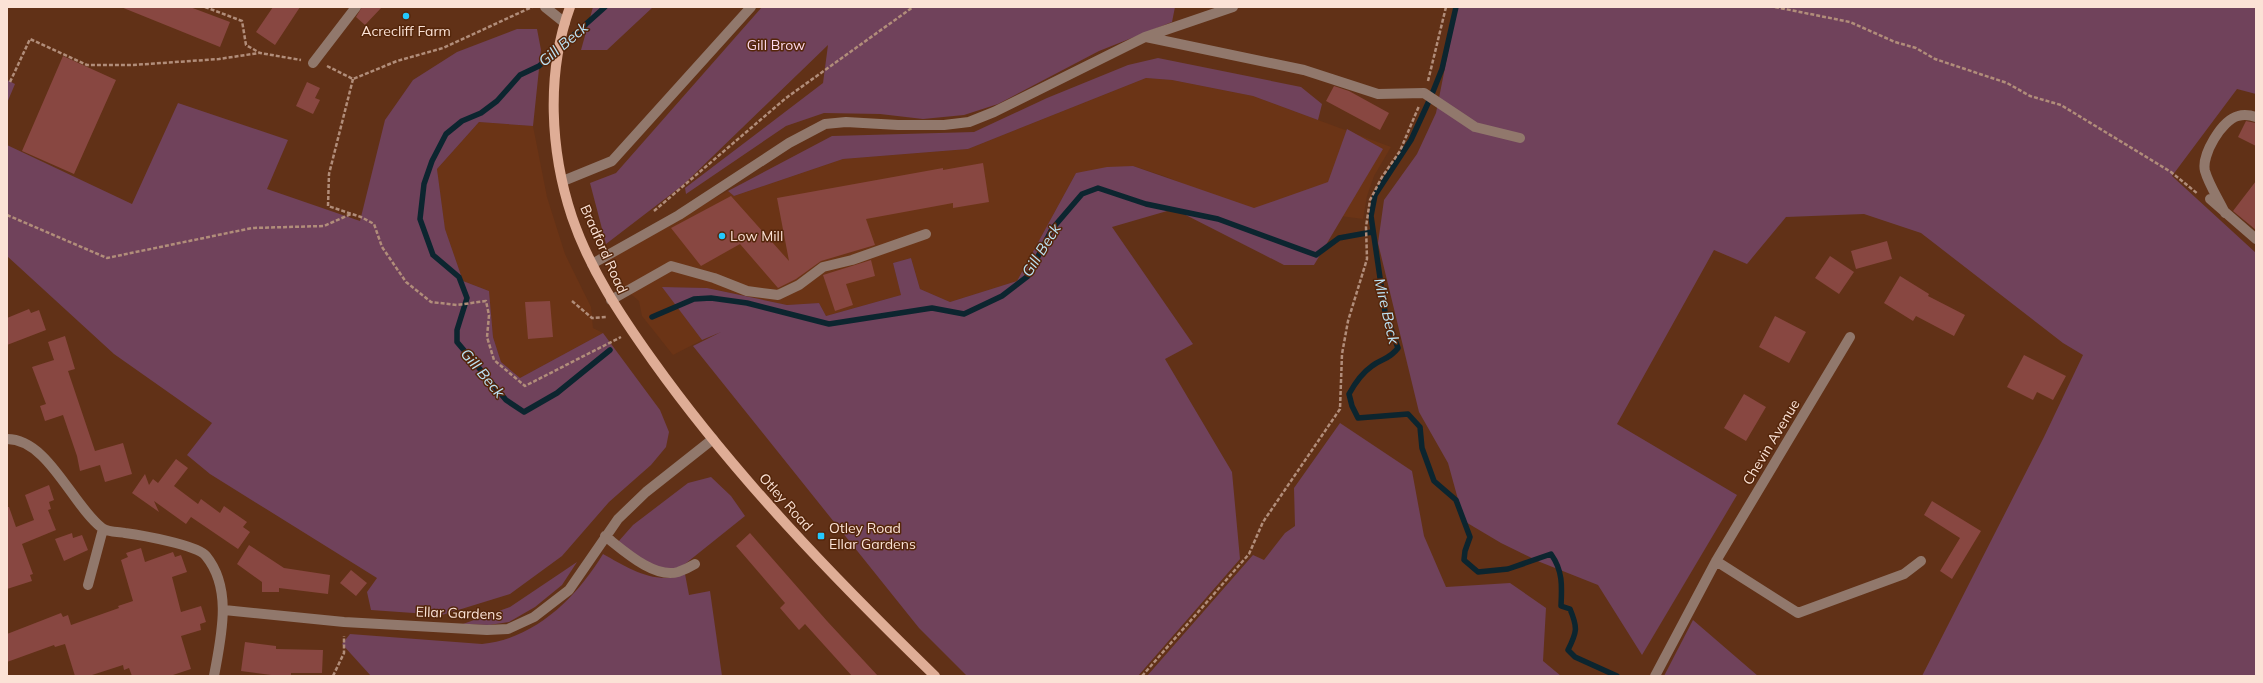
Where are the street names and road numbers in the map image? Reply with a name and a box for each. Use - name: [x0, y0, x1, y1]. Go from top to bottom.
- street label: Bradford Road: [576, 202, 632, 296]
- street label: Chevin Avenue: [1738, 396, 1804, 488]
- street label: Otley Road: [755, 469, 817, 535]
- street label: Ellar Gardens: [415, 602, 503, 624]

